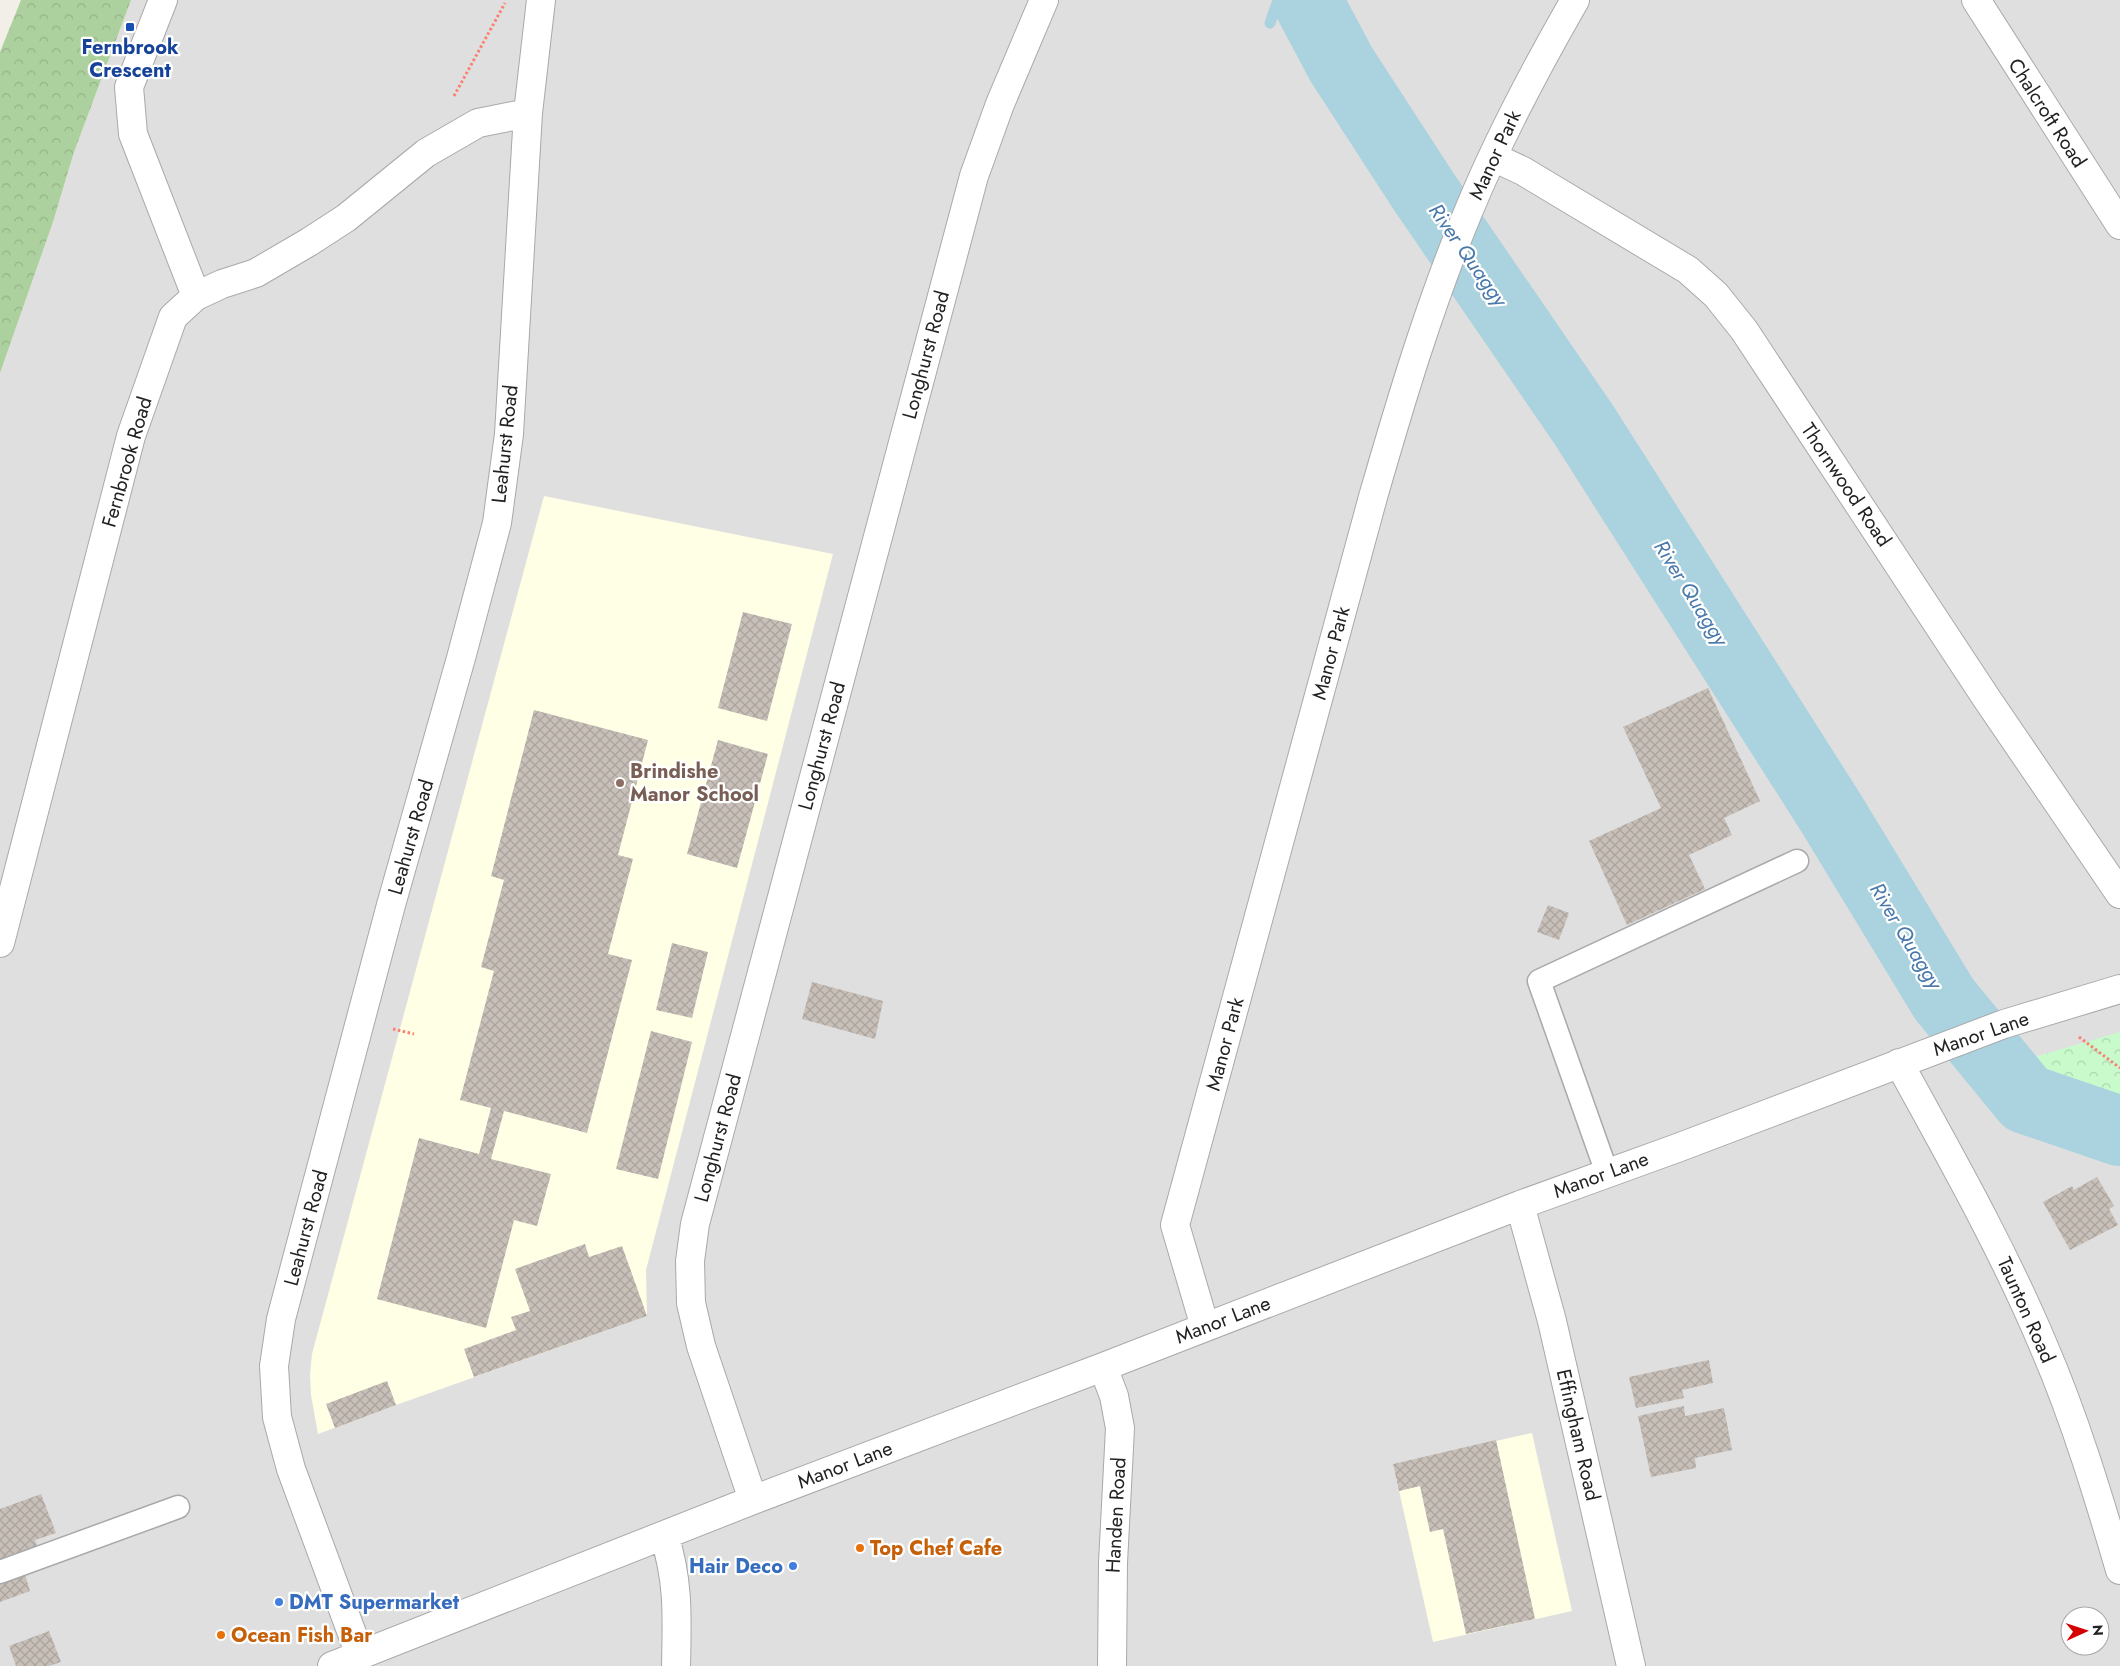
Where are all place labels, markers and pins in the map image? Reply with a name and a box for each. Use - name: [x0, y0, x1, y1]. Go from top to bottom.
- marker: Fernbrook Crescent: [124, 21, 136, 33]
- place label: Fernbrook Crescent: [81, 33, 179, 85]
- place label: Brindishe Manor School: [630, 757, 759, 809]
- marker: Brindishe Manor School: [614, 777, 626, 789]
- place label: Top Chef Cafe: [870, 1534, 1002, 1563]
- marker: Top Chef Cafe: [854, 1542, 866, 1554]
- place label: Hair Deco: [689, 1552, 783, 1581]
- marker: Hair Deco: [787, 1560, 799, 1572]
- place label: DMT Supermarket: [289, 1588, 460, 1617]
- marker: DMT Supermarket: [273, 1596, 285, 1608]
- place label: Ocean Fish Bar: [231, 1621, 373, 1650]
- marker: Ocean Fish Bar: [215, 1629, 227, 1641]

